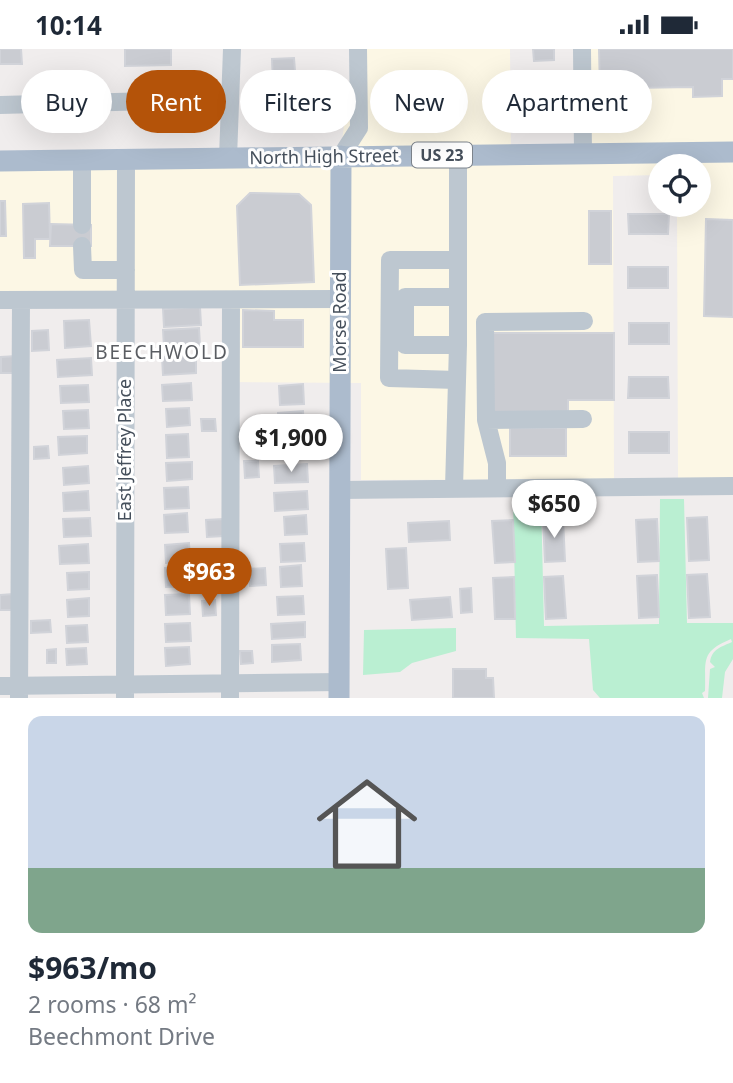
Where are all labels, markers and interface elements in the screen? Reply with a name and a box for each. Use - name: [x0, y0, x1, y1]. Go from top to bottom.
- text: 10:14: [35, 7, 102, 43]
- chip: Buy: [21, 70, 112, 133]
- chip: Rent: [126, 70, 226, 133]
- chip: Filters: [240, 70, 356, 133]
- chip: New: [370, 70, 468, 133]
- chip: Apartment: [482, 70, 652, 133]
- street label: North High Street: [249, 143, 399, 169]
- road number: US 23: [412, 143, 472, 167]
- map controls: [648, 154, 711, 217]
- button: locate: [648, 154, 711, 217]
- street label: Morse Road: [327, 271, 351, 373]
- district label: BEECHWOLD: [95, 339, 229, 365]
- street label: East Jeffrey Place: [112, 379, 136, 521]
- pin: $1,900: [234, 415, 348, 474]
- text: $1,900: [255, 421, 327, 453]
- pin: $650: [513, 481, 595, 540]
- text: $650: [528, 487, 580, 519]
- pin: $963: [168, 549, 250, 608]
- text: $963: [183, 555, 235, 587]
- icon: home: [304, 761, 430, 887]
- text: $963/mo: [28, 947, 157, 988]
- text: 2 rooms · 68 m²: [28, 988, 197, 1020]
- text: Beechmont Drive: [28, 1020, 215, 1052]

